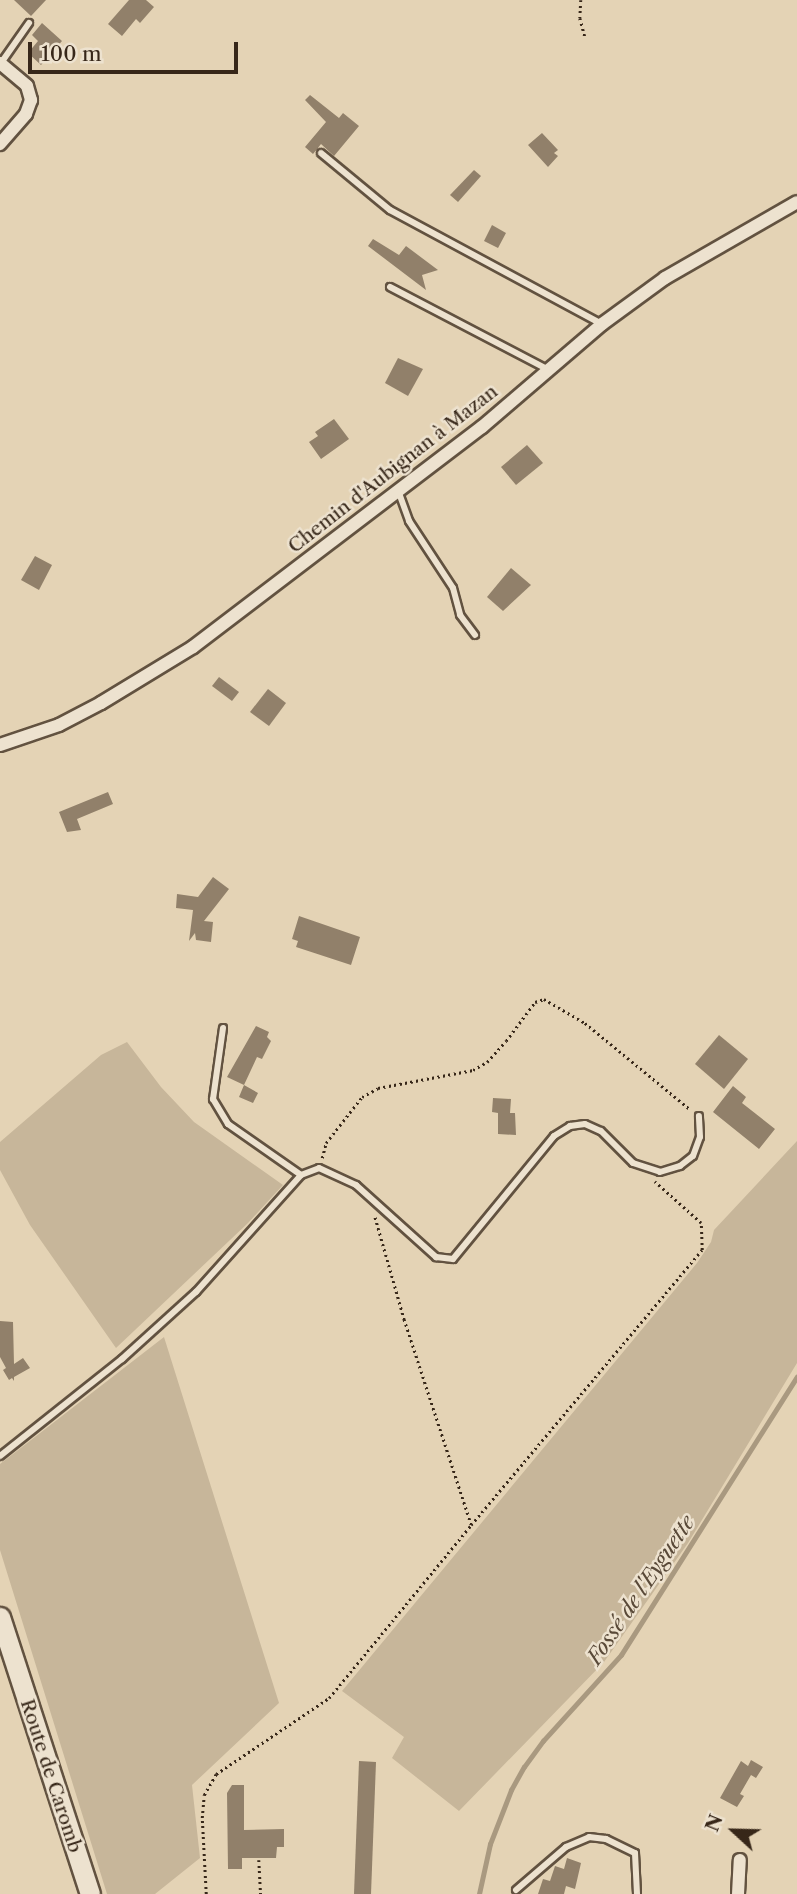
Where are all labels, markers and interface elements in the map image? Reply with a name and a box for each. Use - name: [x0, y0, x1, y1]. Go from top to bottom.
- scale bar: [32, 28, 242, 72]
- text: 100 m: [41, 41, 102, 66]
- street label: Chemin d'Aubignan à Mazan: [284, 380, 502, 558]
- water label: Fossé de l'Eyguette: [582, 1511, 700, 1669]
- street label: Route de Caromb: [15, 1696, 87, 1856]
- north arrow: [699, 1796, 769, 1866]
- text: N: [700, 1811, 728, 1835]

